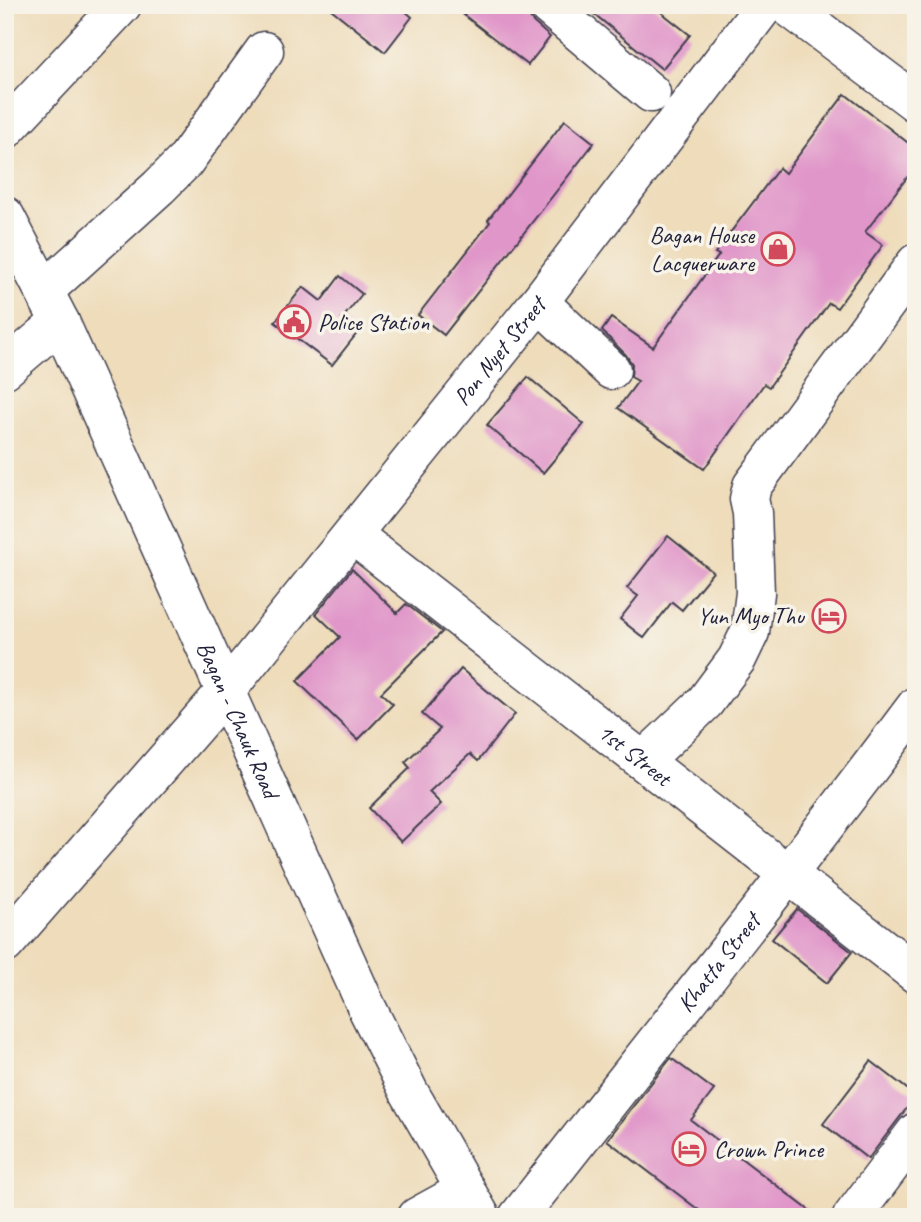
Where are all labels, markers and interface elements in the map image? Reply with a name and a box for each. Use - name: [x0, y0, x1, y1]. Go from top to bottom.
- place label: Bagan House Lacquerware: [649, 220, 756, 278]
- shop icon: Bagan House Lacquerware: [759, 230, 797, 268]
- street label: Pon Nyet Street: [447, 289, 554, 411]
- public building icon: Police Station: [275, 303, 313, 341]
- place label: Police Station: [318, 307, 429, 337]
- hotel icon: Yun Myo Thu: [810, 597, 848, 635]
- place label: Yun Myo Thu: [697, 601, 806, 631]
- street label: Bagan - Chauk Road: [190, 637, 287, 806]
- street label: 1st Street: [592, 717, 679, 794]
- street label: Khatta Street: [670, 905, 769, 1018]
- hotel icon: Crown Prince: [670, 1130, 708, 1168]
- place label: Crown Prince: [714, 1134, 825, 1164]

